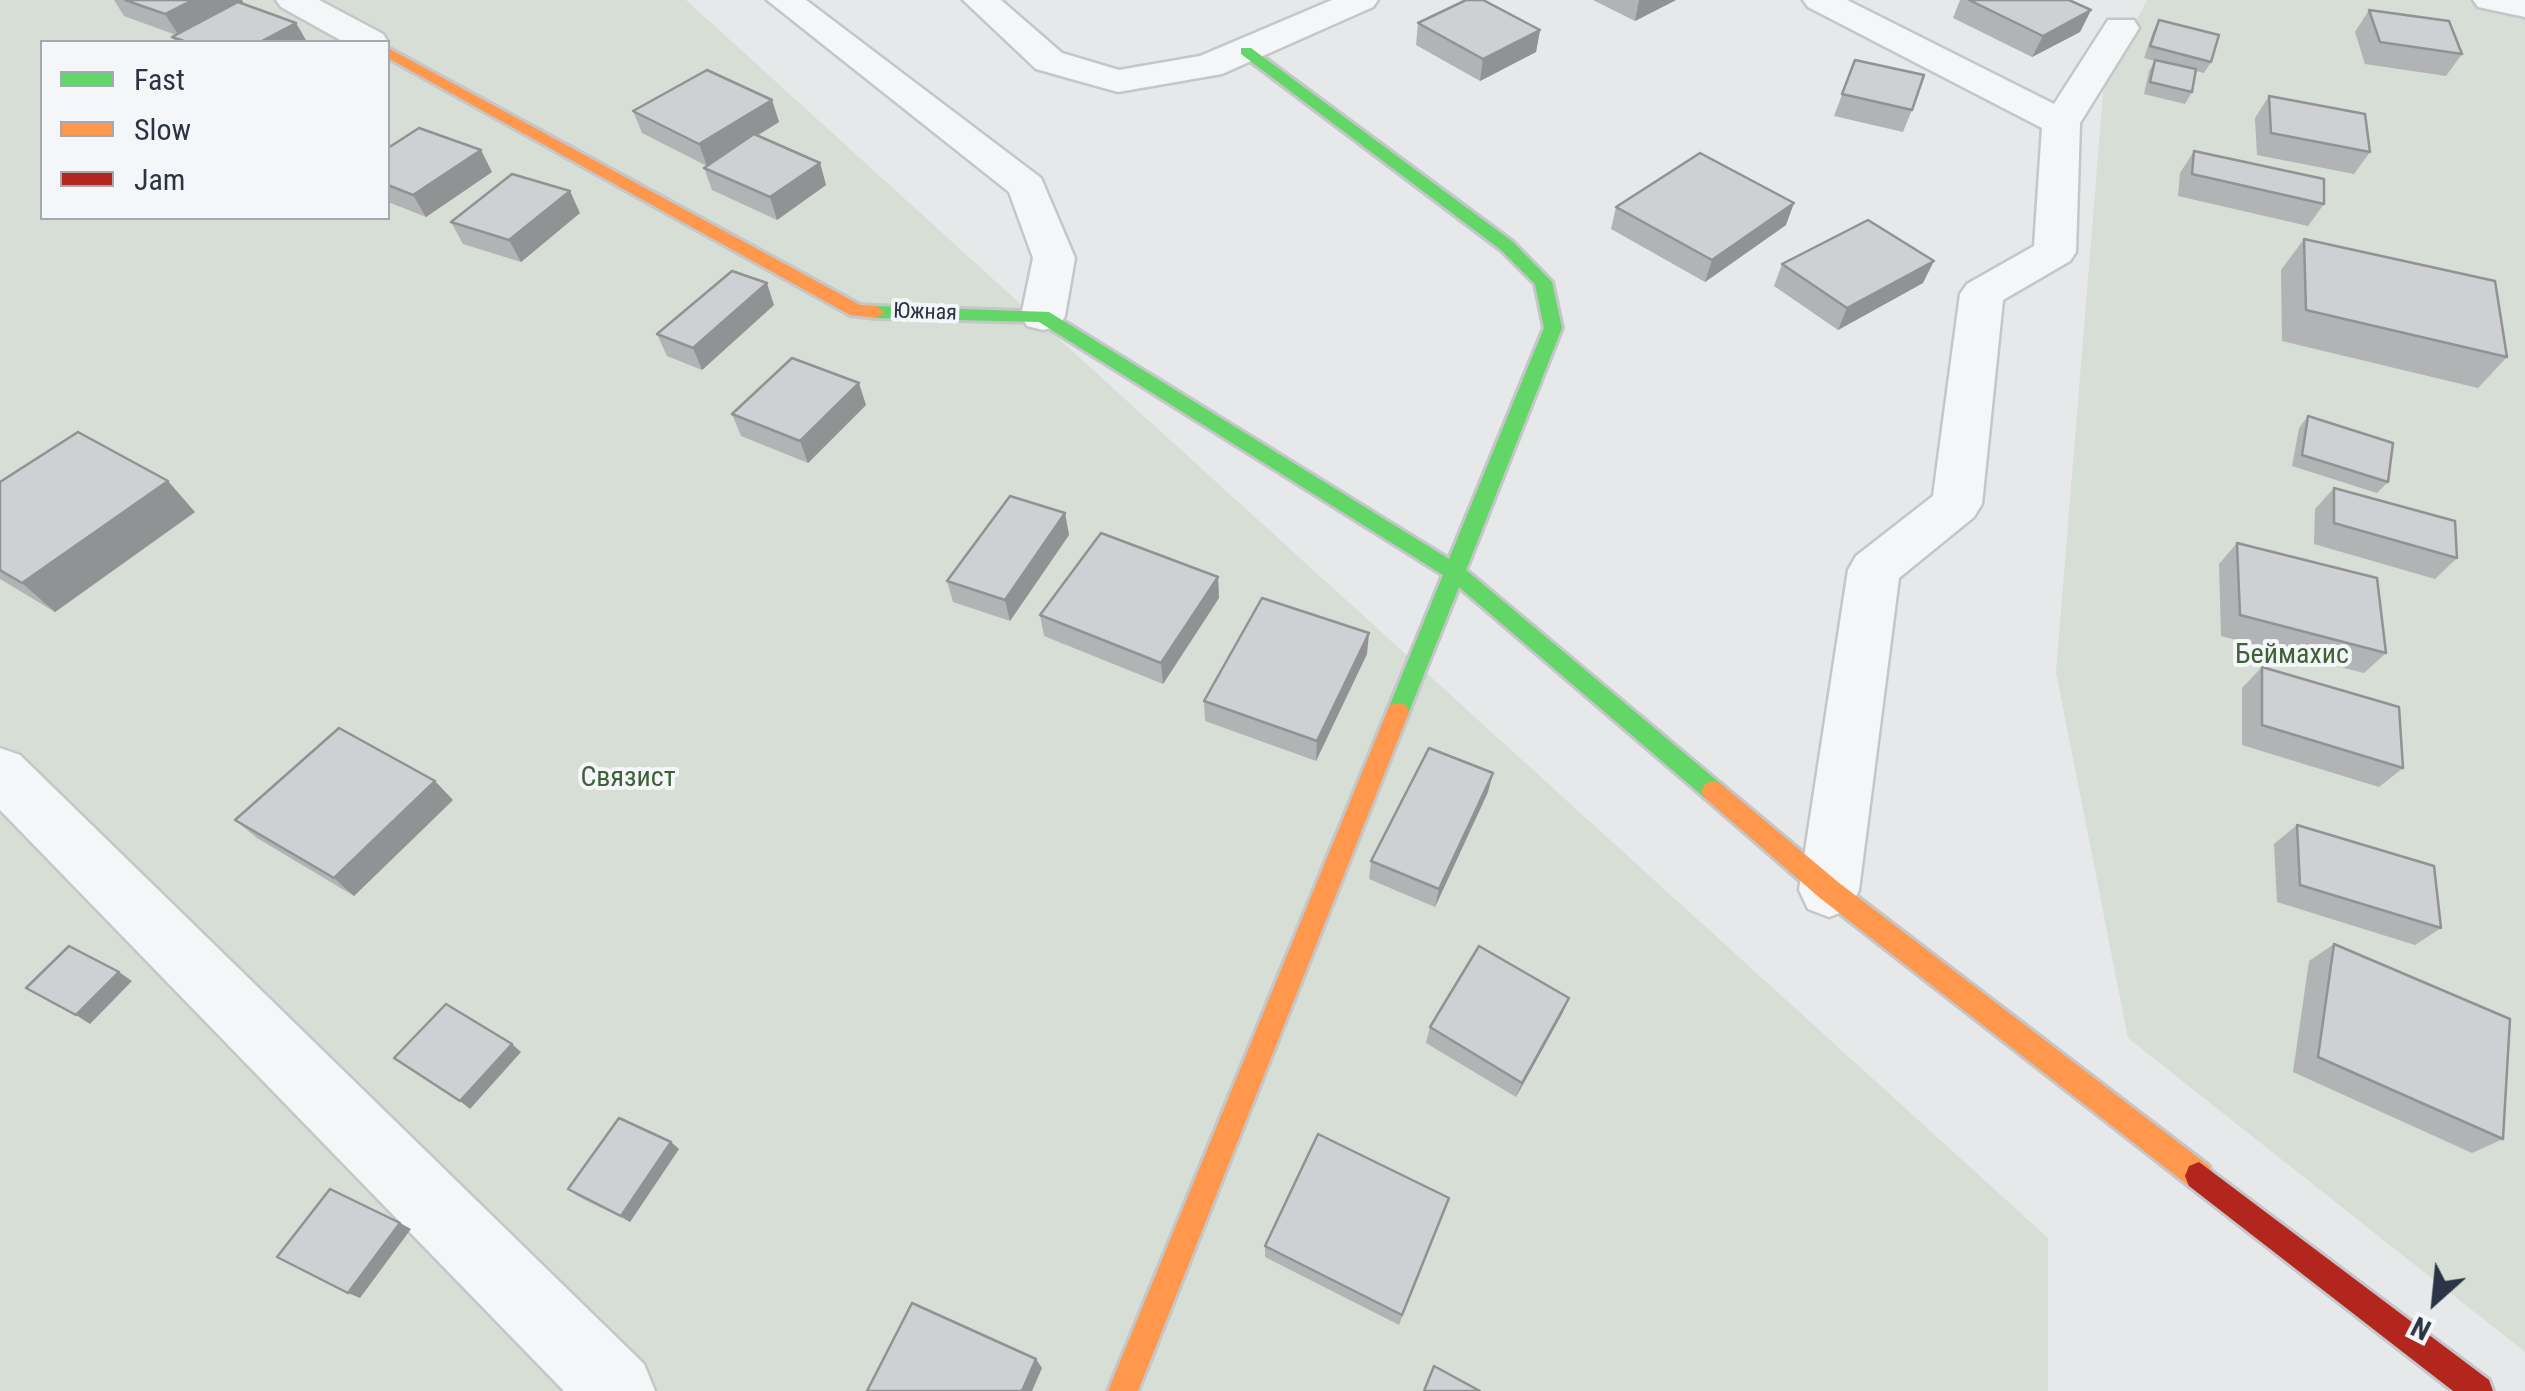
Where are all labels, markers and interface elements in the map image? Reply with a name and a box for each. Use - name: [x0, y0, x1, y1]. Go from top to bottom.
- legend: [40, 40, 390, 220]
- text: Fast: [134, 62, 185, 97]
- text: Slow: [134, 112, 191, 147]
- text: Jam: [134, 162, 185, 197]
- street label: Южная: [893, 299, 957, 327]
- park label: Беймахис: [2235, 639, 2349, 673]
- park label: Связист: [580, 762, 676, 796]
- north arrow: [2385, 1251, 2485, 1351]
- text: N: [2406, 1310, 2436, 1347]

